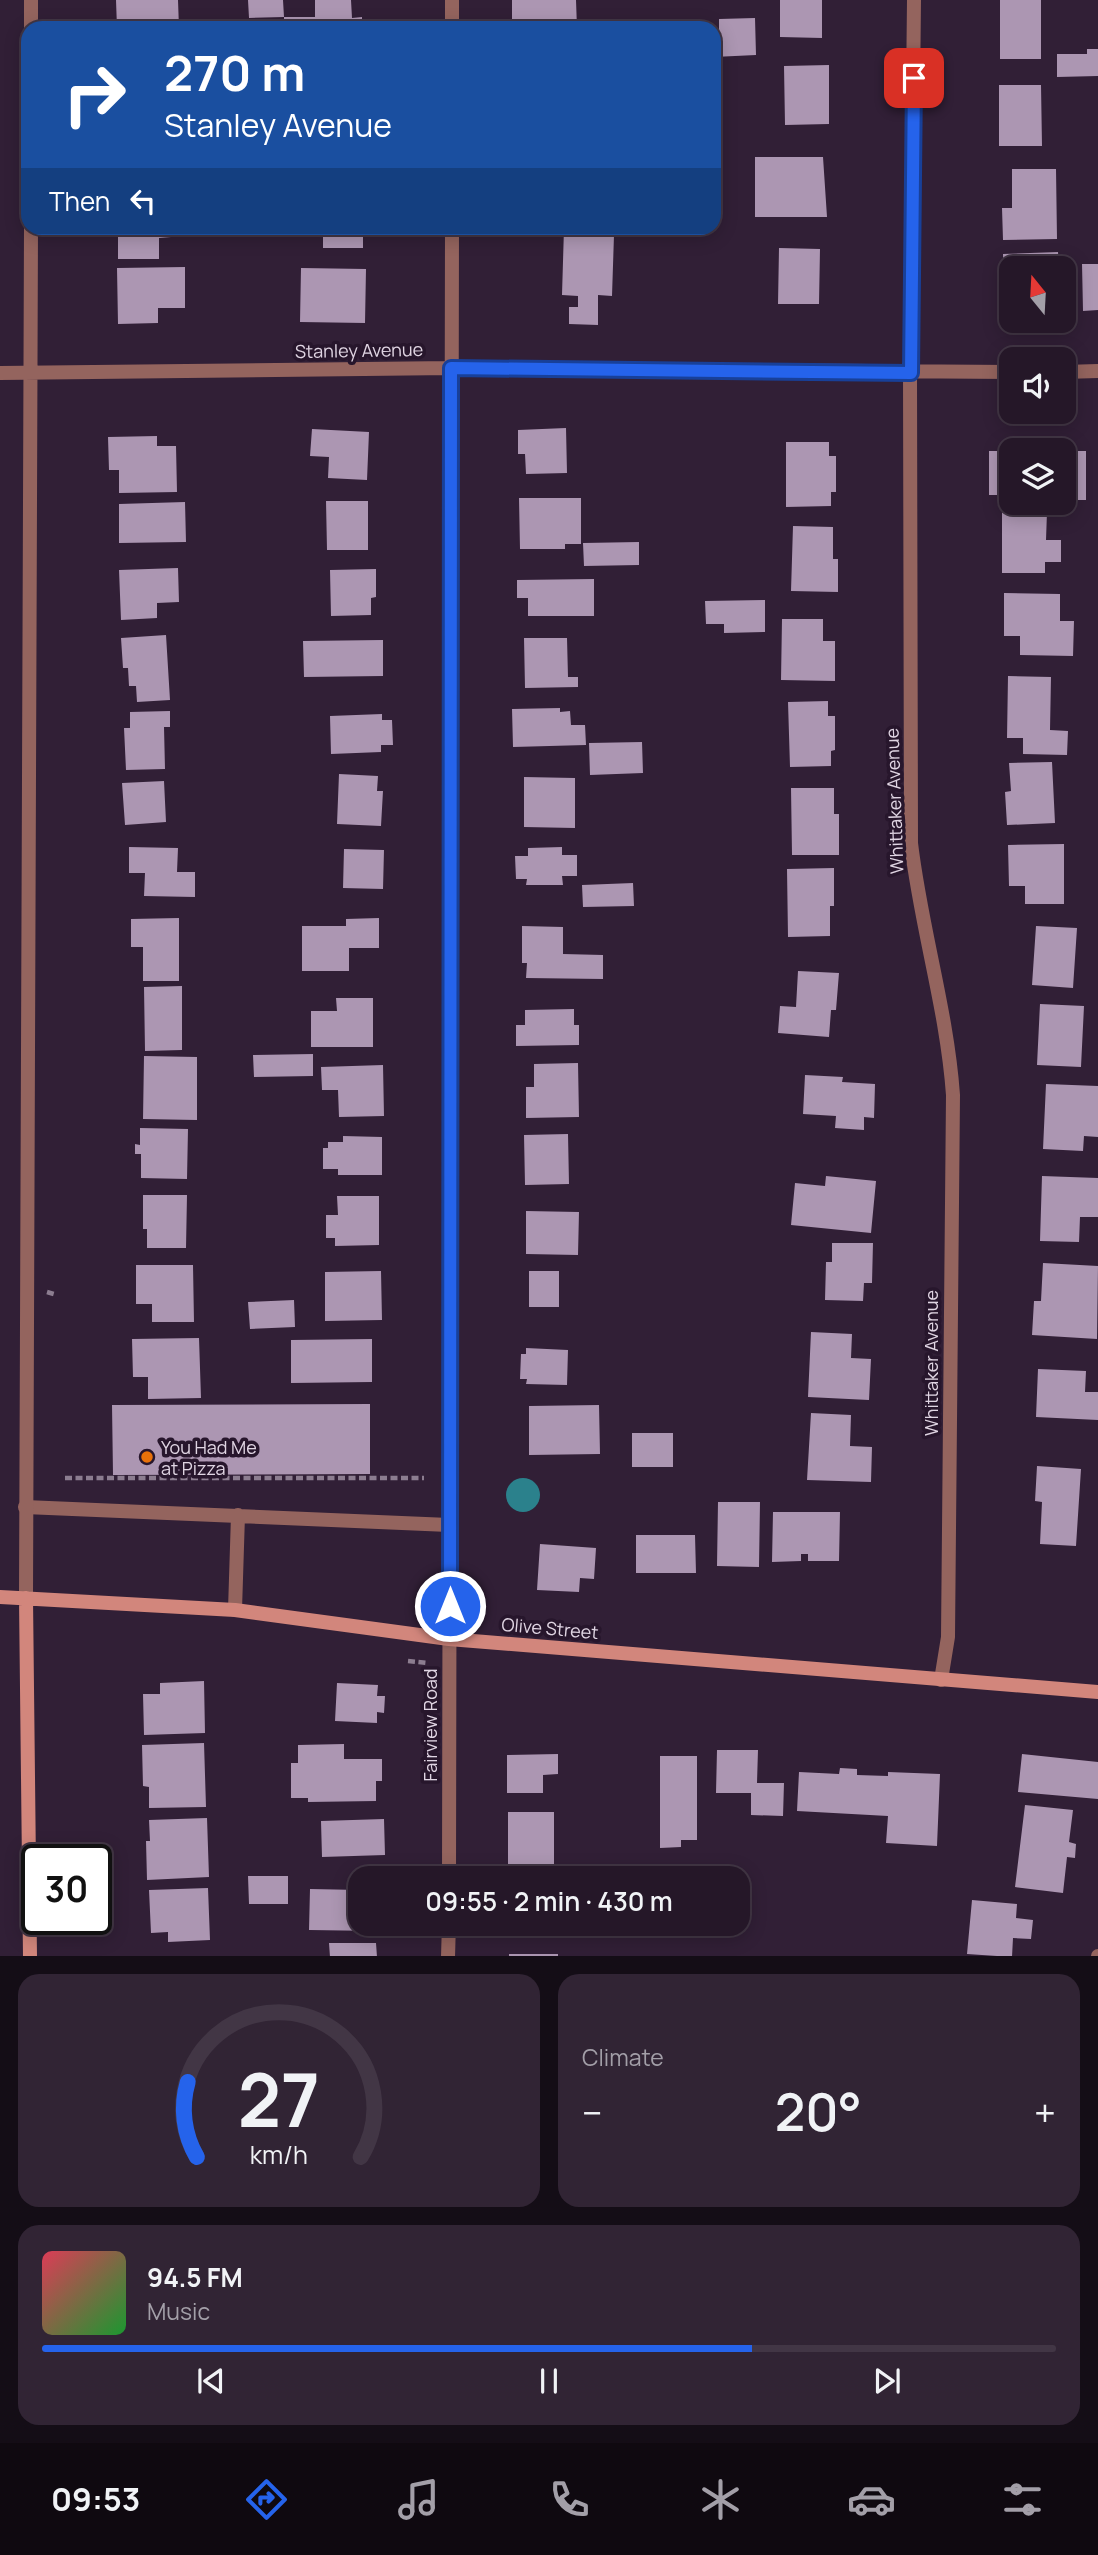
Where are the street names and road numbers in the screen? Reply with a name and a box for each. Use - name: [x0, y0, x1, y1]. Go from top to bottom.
- street label: Stanley Avenue: [295, 337, 423, 363]
- street label: Whittaker Avenue: [879, 728, 909, 874]
- street label: Whittaker Avenue: [919, 1290, 943, 1436]
- street label: Olive Street: [501, 1612, 599, 1644]
- street label: Fairview Road: [418, 1669, 442, 1781]

